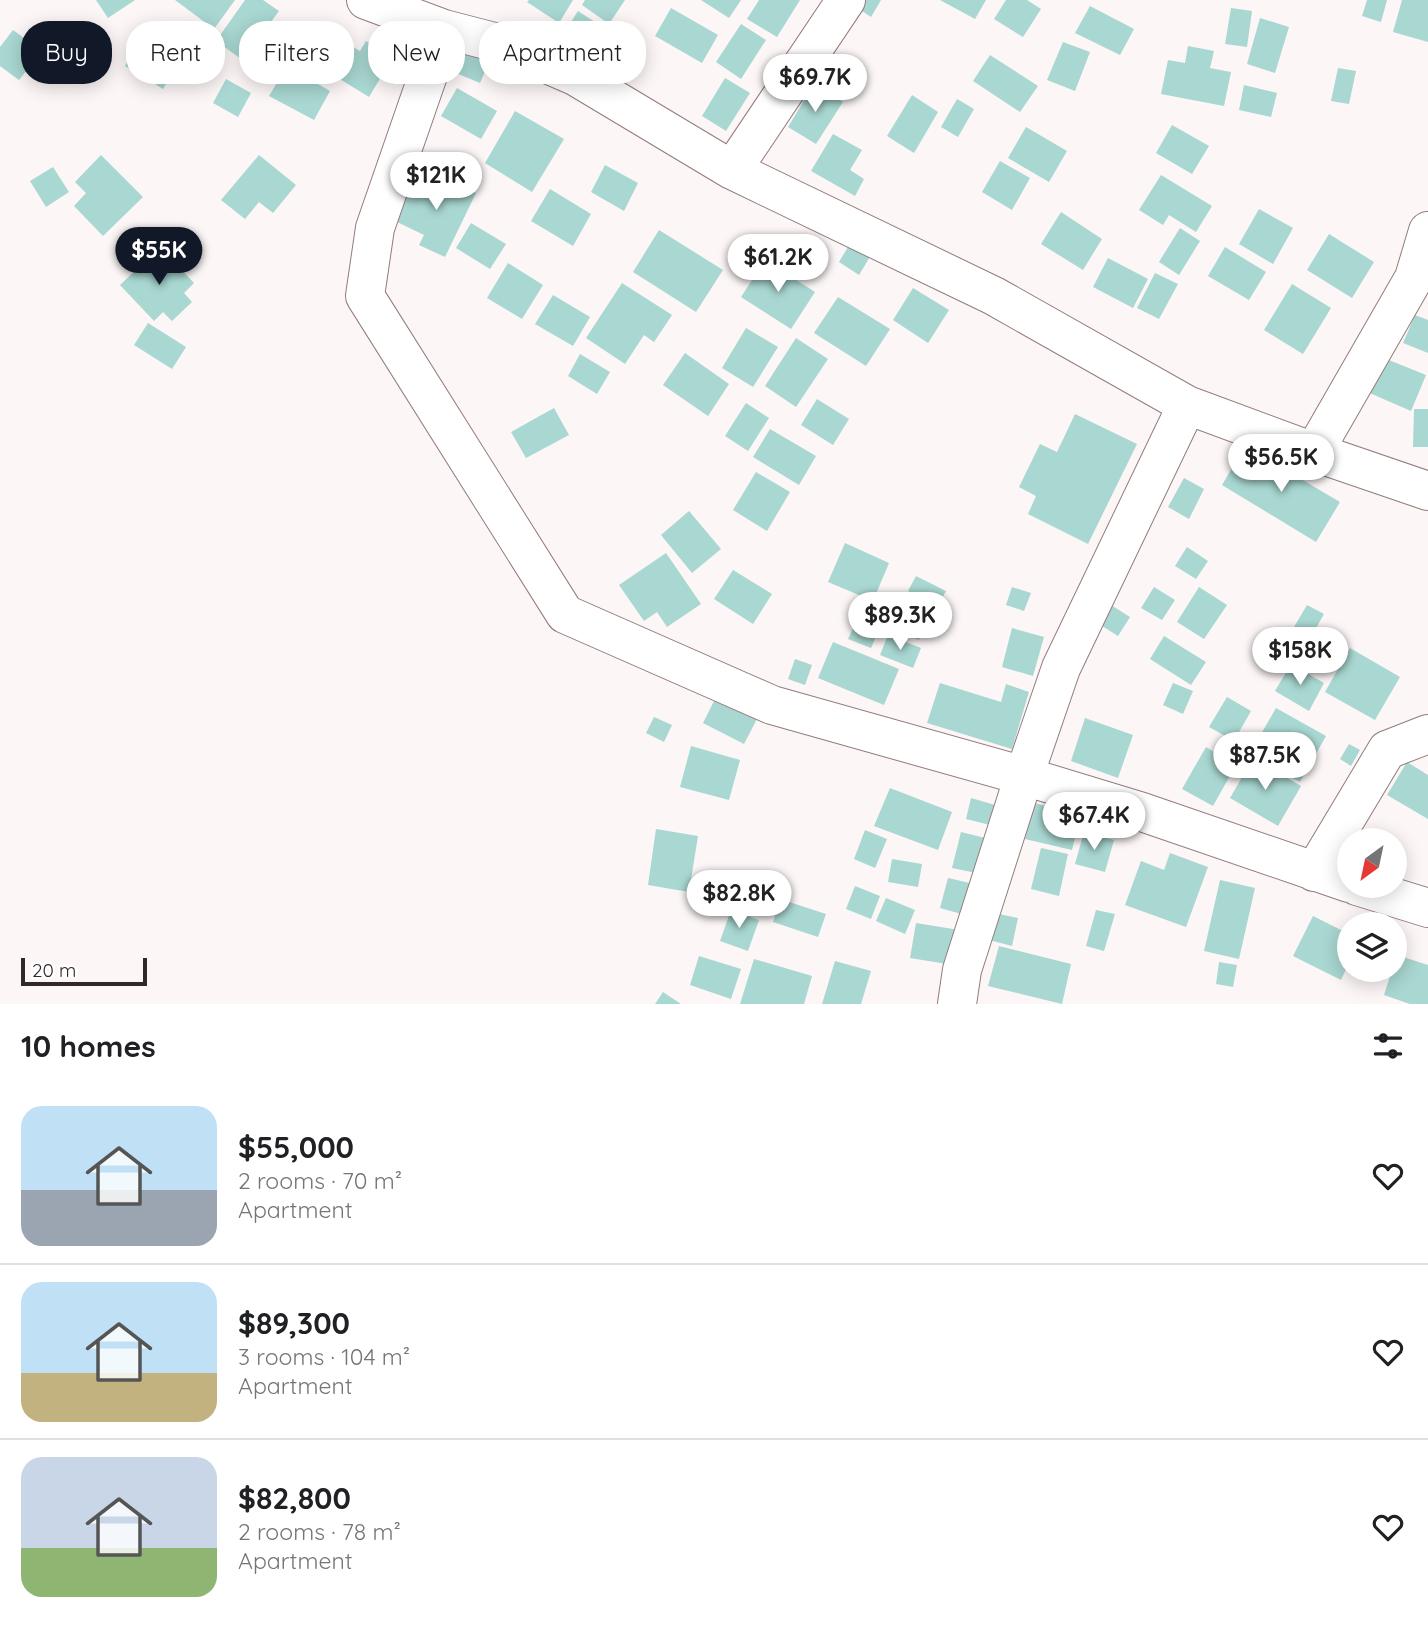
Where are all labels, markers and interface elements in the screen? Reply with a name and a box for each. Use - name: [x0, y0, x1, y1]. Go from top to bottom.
- chip: Buy: [21, 21, 112, 84]
- chip: Rent: [126, 21, 225, 84]
- chip: Filters: [239, 21, 354, 84]
- chip: New: [368, 21, 465, 84]
- chip: Apartment: [479, 21, 646, 84]
- pin: $69.7K: [758, 54, 872, 114]
- text: $69.7K: [779, 62, 851, 91]
- pin: $121K: [387, 152, 485, 212]
- text: $121K: [406, 160, 466, 189]
- pin: $55K: [118, 228, 200, 287]
- pin: $61.2K: [721, 234, 835, 294]
- text: $55K: [131, 235, 187, 264]
- text: $61.2K: [744, 242, 812, 271]
- pin: $56.5K: [1224, 434, 1338, 494]
- text: $56.5K: [1244, 442, 1318, 471]
- pin: $89.3K: [843, 592, 957, 652]
- text: $89.3K: [864, 600, 936, 629]
- pin: $158K: [1251, 628, 1349, 687]
- text: $158K: [1268, 635, 1332, 664]
- pin: $87.5K: [1208, 732, 1322, 792]
- text: $87.5K: [1229, 740, 1301, 769]
- pin: $67.4K: [1037, 792, 1151, 852]
- text: $67.4K: [1058, 800, 1130, 829]
- north arrow: [1337, 828, 1407, 898]
- map controls: [1337, 828, 1407, 982]
- pin: $82.8K: [682, 870, 796, 930]
- text: $82.8K: [703, 878, 775, 907]
- button: layers: [1337, 912, 1407, 982]
- scale bar: [21, 955, 147, 987]
- text: 20 m: [32, 958, 76, 982]
- text: 10 homes: [21, 1027, 156, 1065]
- icon: filters: [1369, 1027, 1407, 1065]
- text: $55,000: [238, 1128, 354, 1166]
- icon: home: [77, 1134, 161, 1218]
- icon: heart: [1369, 1157, 1407, 1195]
- text: 2 rooms · 70 m²: [238, 1166, 402, 1195]
- text: Apartment: [238, 1195, 352, 1224]
- text: $89,300: [238, 1304, 350, 1342]
- icon: home: [77, 1310, 161, 1394]
- icon: heart: [1369, 1333, 1407, 1371]
- text: 3 rooms · 104 m²: [238, 1342, 410, 1371]
- text: Apartment: [238, 1371, 352, 1400]
- text: $82,800: [238, 1479, 351, 1517]
- icon: home: [77, 1485, 161, 1569]
- icon: heart: [1369, 1508, 1407, 1546]
- text: 2 rooms · 78 m²: [238, 1517, 401, 1546]
- text: Apartment: [238, 1546, 352, 1575]

